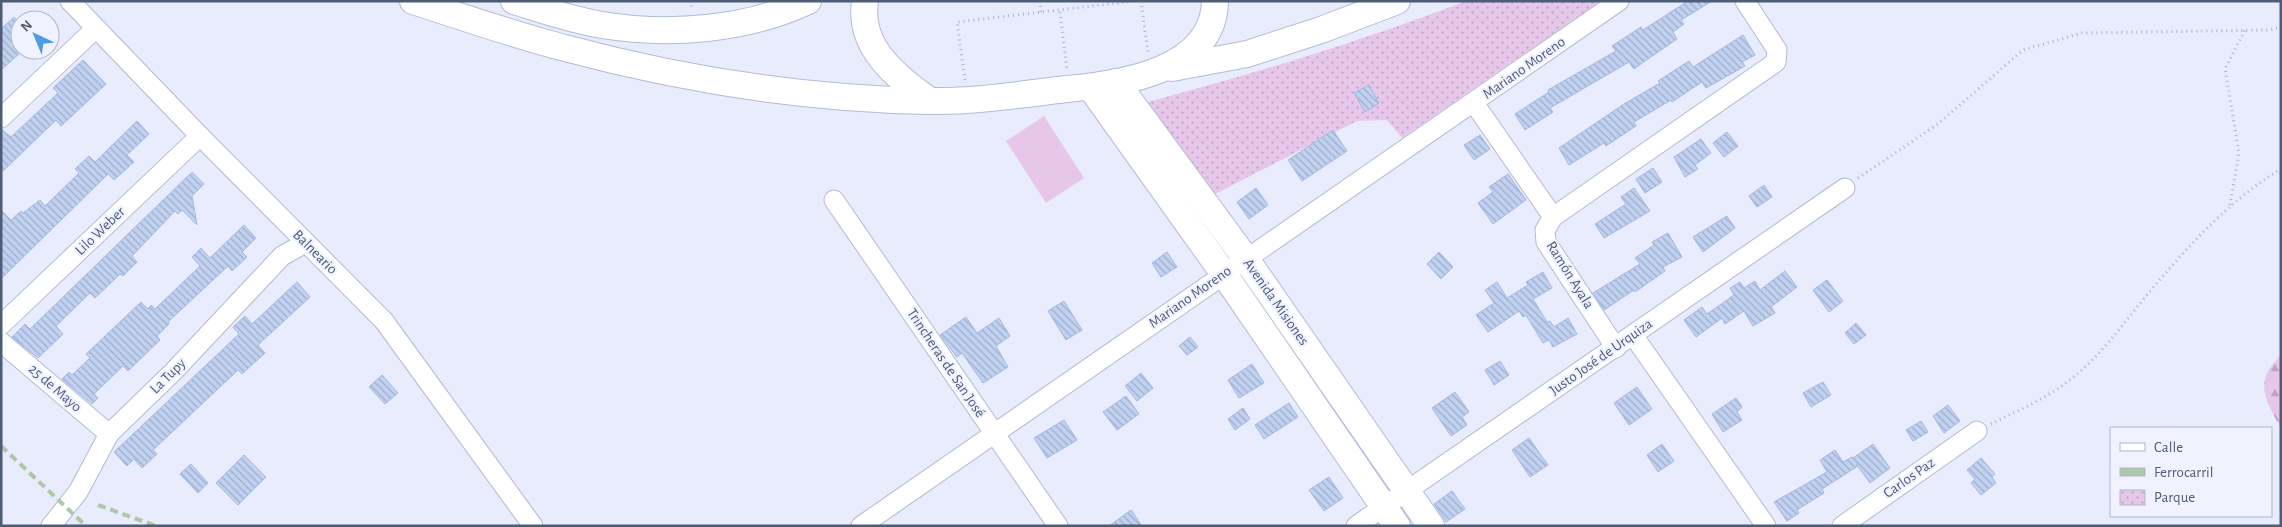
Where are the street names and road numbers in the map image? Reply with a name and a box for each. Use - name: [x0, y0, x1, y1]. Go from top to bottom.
- street label: Mariano Moreno: [1480, 34, 1568, 102]
- street label: Lilo Weber: [72, 204, 128, 258]
- street label: Balneario: [290, 227, 340, 277]
- street label: Ramón Ayala: [1543, 239, 1597, 311]
- street label: Avenida Misiones: [1241, 256, 1311, 348]
- street label: Mariano Moreno: [1146, 263, 1234, 331]
- street label: Trincheras de San José: [904, 306, 988, 420]
- street label: Justo José de Urquiza: [1547, 316, 1655, 398]
- street label: La Tupy: [147, 355, 189, 397]
- street label: 25 de Mayo: [26, 361, 84, 415]
- street label: Carlos Paz: [1881, 455, 1937, 501]

